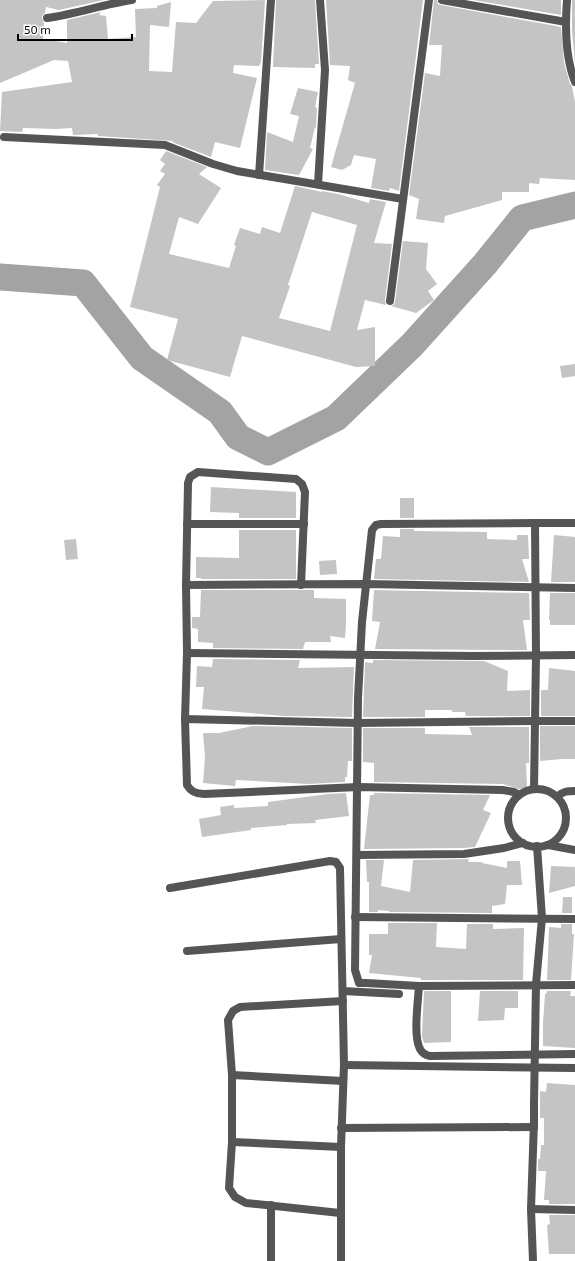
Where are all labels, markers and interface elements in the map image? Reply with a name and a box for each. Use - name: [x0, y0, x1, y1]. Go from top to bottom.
- scale bar: [18, 16, 132, 42]
- text: 50 m: [24, 22, 51, 36]

